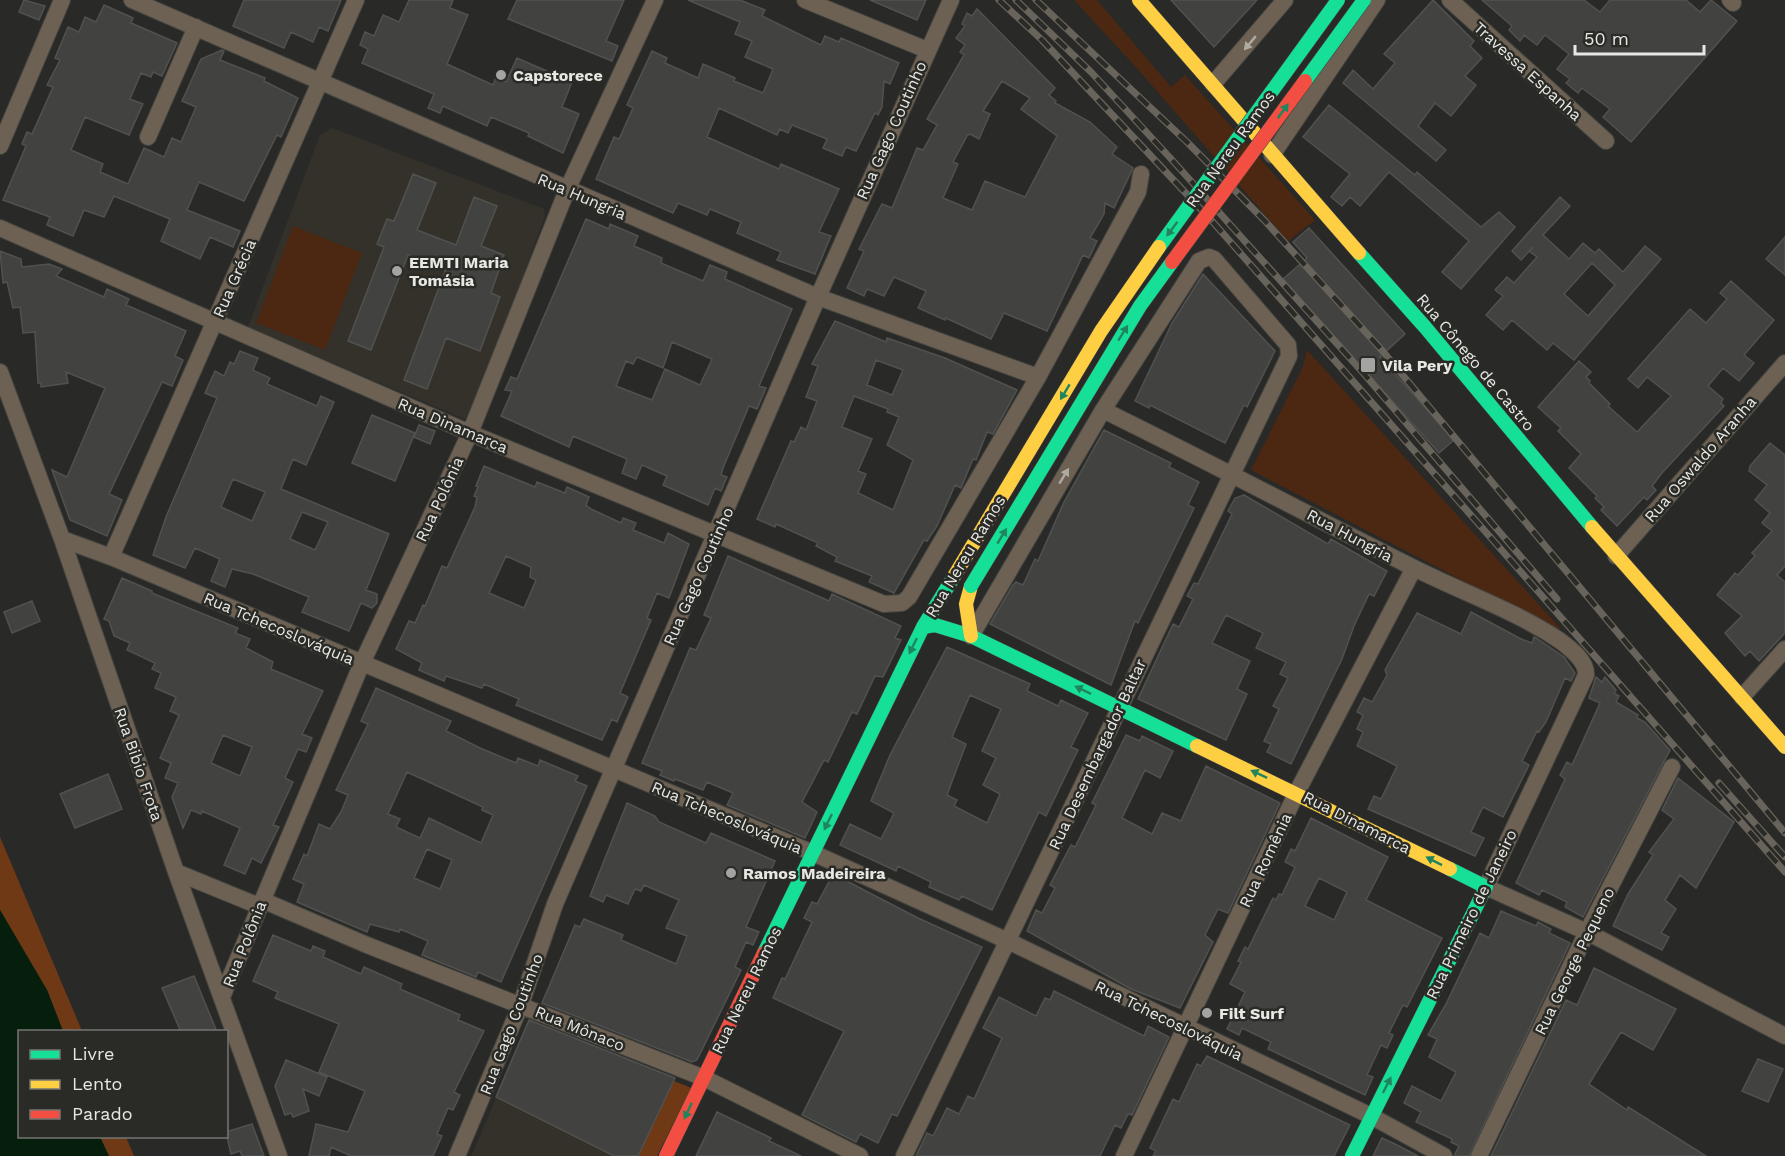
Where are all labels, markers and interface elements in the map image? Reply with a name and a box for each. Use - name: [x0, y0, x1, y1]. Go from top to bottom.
- street label: Travessa Espanha: [1470, 18, 1586, 125]
- scale bar: [1575, 18, 1704, 56]
- text: 50 m: [1584, 28, 1629, 49]
- one-way arrow: [1244, 35, 1257, 50]
- street label: Rua Gago Coutinho: [852, 58, 931, 202]
- place label: Capstorece: [513, 66, 603, 85]
- marker: Capstorece: [494, 68, 508, 82]
- street label: Rua Nereu Ramos: [1182, 87, 1279, 211]
- one-way arrow: [1277, 103, 1289, 119]
- street label: Rua Hungria: [535, 169, 629, 224]
- one-way arrow: [1166, 221, 1178, 237]
- street label: Rua Grécia: [209, 236, 260, 320]
- place label: EEMTI Maria Tomásia: [409, 253, 509, 290]
- marker: EEMTI Maria Tomásia: [390, 264, 404, 278]
- street label: Rua Cônego de Castro: [1413, 290, 1539, 435]
- one-way arrow: [1118, 325, 1129, 341]
- marker: Vila Pery: [1359, 356, 1377, 374]
- place label: Vila Pery: [1382, 356, 1453, 375]
- one-way arrow: [1059, 384, 1070, 400]
- street label: Rua Oswaldo Aranha: [1640, 392, 1760, 526]
- street label: Rua Dinamarca: [395, 394, 511, 457]
- street label: Rua Polônia: [412, 454, 467, 545]
- one-way arrow: [1058, 468, 1069, 484]
- street label: Rua Nereu Ramos: [921, 492, 1009, 621]
- street label: Rua Gago Coutinho: [659, 504, 738, 648]
- street label: Rua Hungria: [1304, 505, 1396, 566]
- one-way arrow: [996, 528, 1007, 544]
- street label: Rua Tchecoslováquia: [201, 588, 357, 669]
- one-way arrow: [909, 638, 918, 655]
- street label: Rua Desembargador Baltar: [1045, 655, 1150, 853]
- one-way arrow: [1075, 685, 1092, 695]
- street label: Rua Bibio Frota: [110, 705, 167, 824]
- one-way arrow: [1251, 770, 1268, 779]
- street label: Rua Tchecoslováquia: [649, 777, 805, 858]
- street label: Rua Dinamarca: [1300, 787, 1414, 858]
- street label: Rua Romênia: [1235, 810, 1296, 911]
- one-way arrow: [824, 813, 834, 831]
- street label: Rua Primeiro de Janeiro: [1422, 826, 1521, 1002]
- one-way arrow: [1425, 856, 1443, 866]
- place label: Ramos Madeireira: [743, 864, 886, 883]
- marker: Ramos Madeireira: [724, 866, 738, 880]
- street label: Rua George Pequeno: [1530, 884, 1618, 1038]
- street label: Rua Polônia: [219, 898, 270, 990]
- street label: Rua Nereu Ramos: [707, 924, 785, 1057]
- street label: Rua Gago Coutinho: [476, 951, 547, 1097]
- street label: Rua Tchecoslováquia: [1092, 976, 1246, 1064]
- street label: Rua Mônaco: [532, 1002, 627, 1055]
- place label: Filt Surf: [1219, 1004, 1284, 1023]
- marker: Filt Surf: [1200, 1006, 1214, 1020]
- legend: [18, 1030, 228, 1138]
- text: Livre: [72, 1043, 114, 1064]
- text: Lento: [72, 1073, 122, 1094]
- one-way arrow: [1382, 1076, 1392, 1093]
- one-way arrow: [684, 1102, 693, 1119]
- text: Parado: [72, 1103, 133, 1124]

